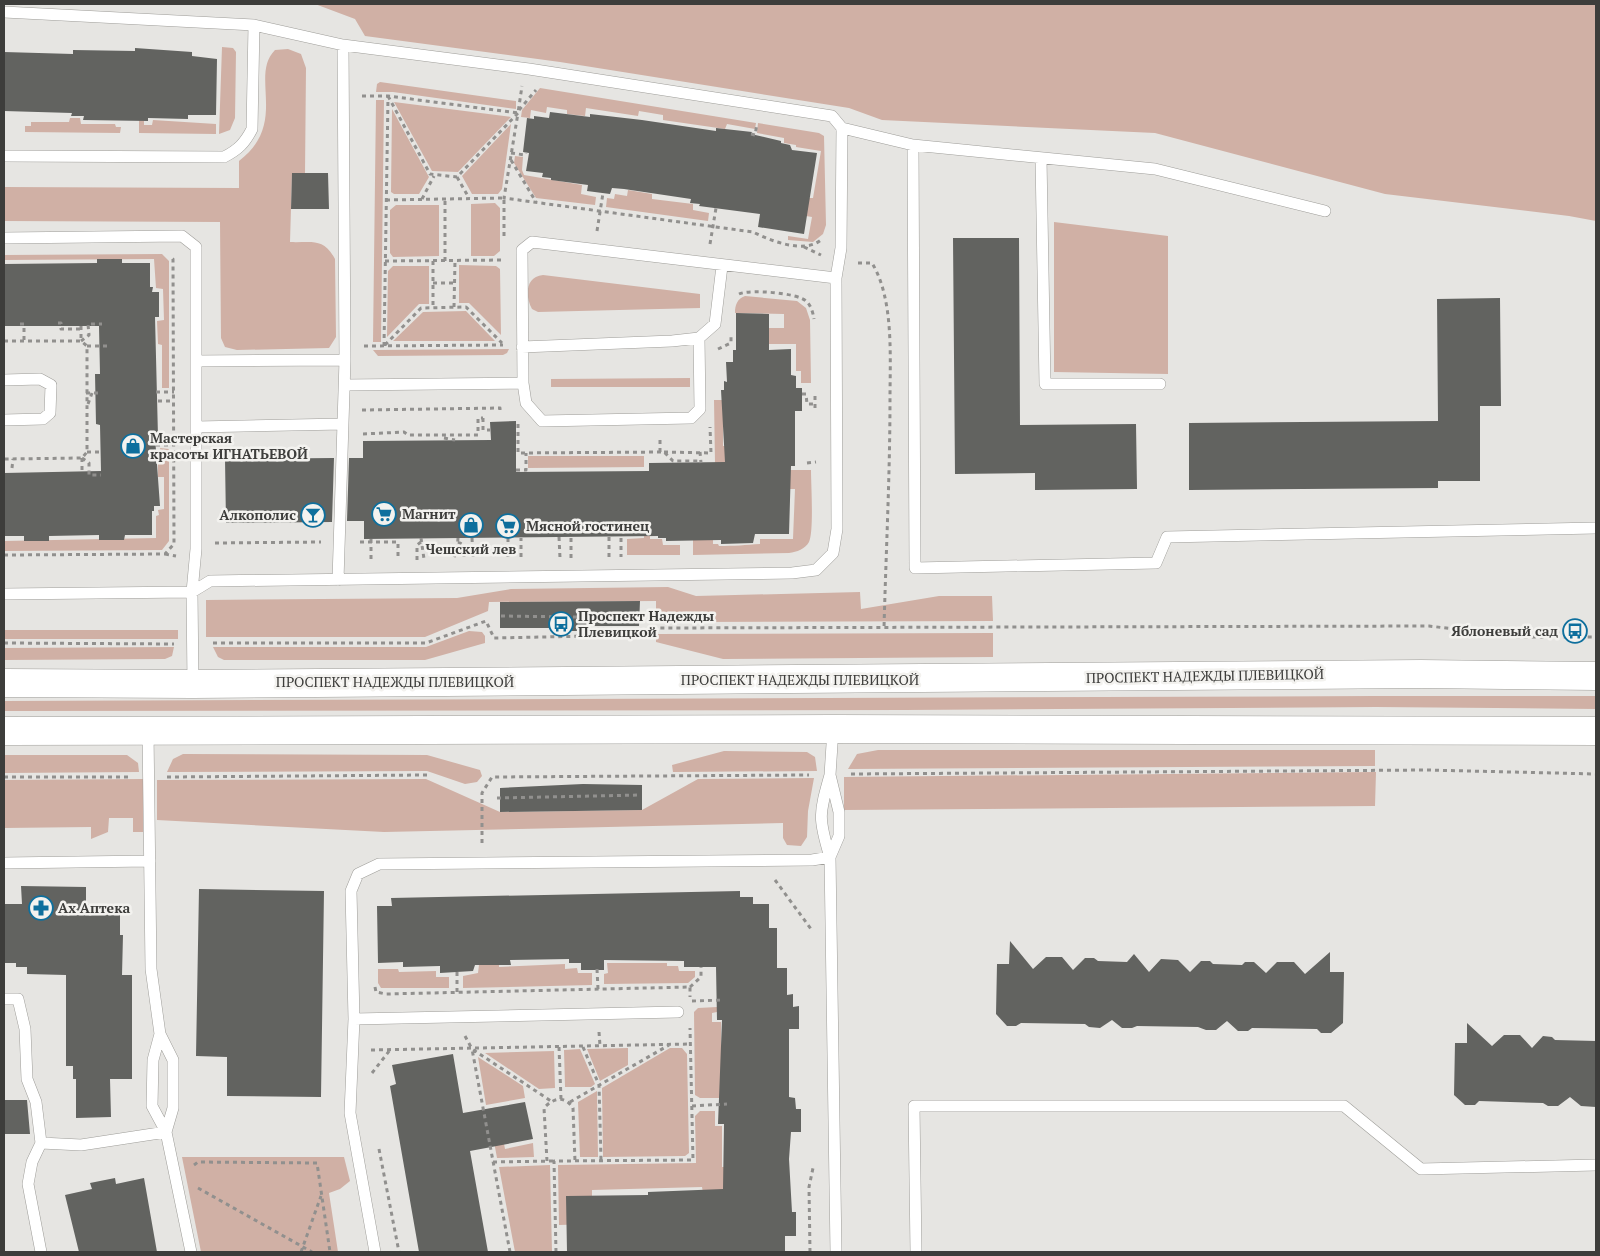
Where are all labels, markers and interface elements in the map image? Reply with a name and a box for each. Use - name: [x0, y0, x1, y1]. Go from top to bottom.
- place label: Мастерская красоты ИГНАТЬЕВОЙ: [150, 428, 308, 463]
- shop icon: Мастерская красоты ИГНАТЬЕВОЙ: [120, 433, 146, 459]
- supermarket icon: Магнит: [371, 501, 397, 527]
- bar icon: Алкополис: [300, 502, 326, 528]
- place label: Магнит: [402, 504, 456, 523]
- place label: Алкополис: [219, 505, 296, 524]
- shop icon: Чешский лев: [458, 512, 484, 538]
- supermarket icon: Мясной гостинец: [495, 513, 521, 539]
- place label: Мясной гостинец: [526, 516, 650, 535]
- place label: Чешский лев: [426, 539, 516, 558]
- place label: Проспект Надежды Плевицкой: [578, 606, 715, 641]
- bus stop icon: Проспект Надежды Плевицкой: [548, 611, 574, 637]
- bus stop icon: Яблоневый сад: [1562, 618, 1588, 644]
- place label: Яблоневый сад: [1451, 621, 1559, 640]
- street label: ПРОСПЕКТ НАДЕЖДЫ ПЛЕВИЦКОЙ: [1086, 664, 1324, 687]
- street label: ПРОСПЕКТ НАДЕЖДЫ ПЛЕВИЦКОЙ: [681, 670, 919, 689]
- street label: ПРОСПЕКТ НАДЕЖДЫ ПЛЕВИЦКОЙ: [276, 672, 514, 691]
- pharmacy icon: Ах Аптека: [28, 895, 54, 921]
- place label: Ах Аптека: [58, 898, 130, 917]

